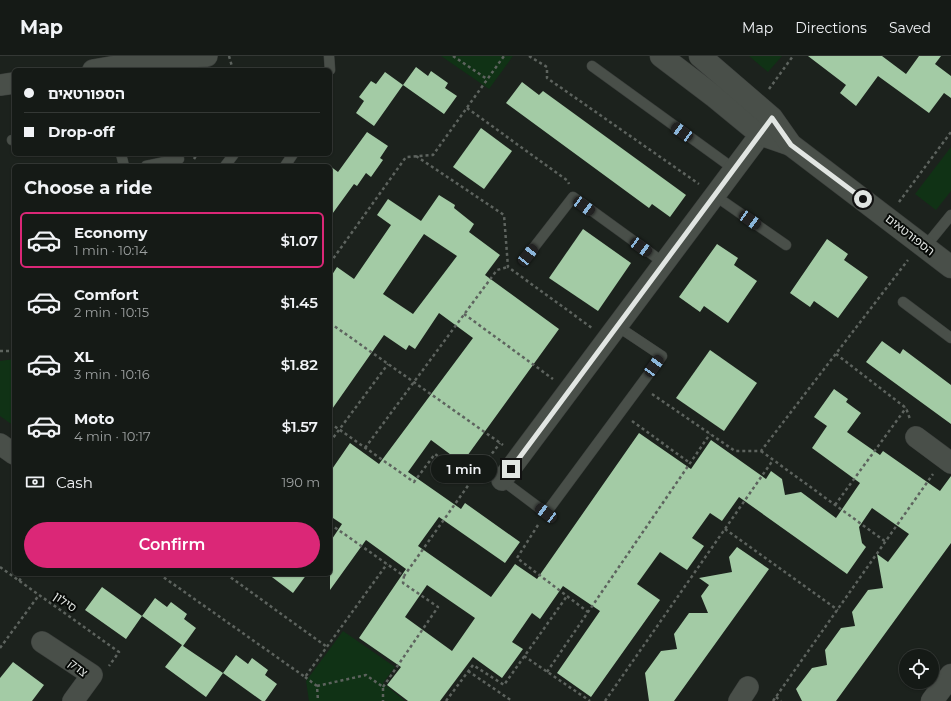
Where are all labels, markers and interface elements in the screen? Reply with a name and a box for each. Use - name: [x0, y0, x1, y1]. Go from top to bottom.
- text: Map: [20, 16, 63, 39]
- text: Map: [742, 19, 773, 37]
- text: Directions: [795, 19, 867, 37]
- text: Saved: [889, 19, 931, 37]
- text: הספורטאים: [48, 84, 125, 103]
- car: [669, 120, 695, 144]
- text: Drop-off: [48, 122, 115, 141]
- text: Choose a ride: [24, 177, 152, 199]
- route start: [854, 190, 872, 208]
- car: [571, 194, 597, 218]
- car: [737, 208, 763, 232]
- street label: הספורטאים: [883, 211, 938, 258]
- icon: car: [26, 222, 62, 258]
- text: Economy: [74, 223, 147, 242]
- text: $1.07: [280, 231, 318, 250]
- car: [628, 235, 654, 259]
- text: 1 min · 10:14: [74, 242, 148, 258]
- car: [516, 242, 540, 268]
- icon: car: [26, 284, 62, 320]
- text: Comfort: [74, 285, 139, 304]
- text: $1.45: [280, 293, 318, 312]
- text: 2 min · 10:15: [74, 304, 149, 320]
- icon: car: [26, 346, 62, 382]
- text: XL: [74, 347, 93, 366]
- car: [642, 353, 666, 379]
- text: $1.82: [281, 355, 318, 374]
- text: 3 min · 10:16: [74, 366, 150, 382]
- icon: car: [26, 408, 62, 444]
- text: Moto: [74, 409, 114, 428]
- text: $1.57: [282, 417, 318, 436]
- text: 4 min · 10:17: [74, 428, 151, 444]
- callout: 1 min: [431, 455, 497, 483]
- route end: [502, 460, 520, 478]
- text: 1 min: [447, 461, 481, 477]
- icon: cash: [24, 471, 46, 493]
- text: Cash: [56, 473, 93, 492]
- text: 190 m: [282, 474, 320, 490]
- car: [533, 501, 559, 525]
- button: Confirm: [24, 522, 320, 568]
- street label: סילון: [51, 588, 80, 615]
- map controls: [899, 649, 939, 689]
- button: locate: [899, 649, 939, 689]
- street label: צדק: [66, 655, 91, 680]

